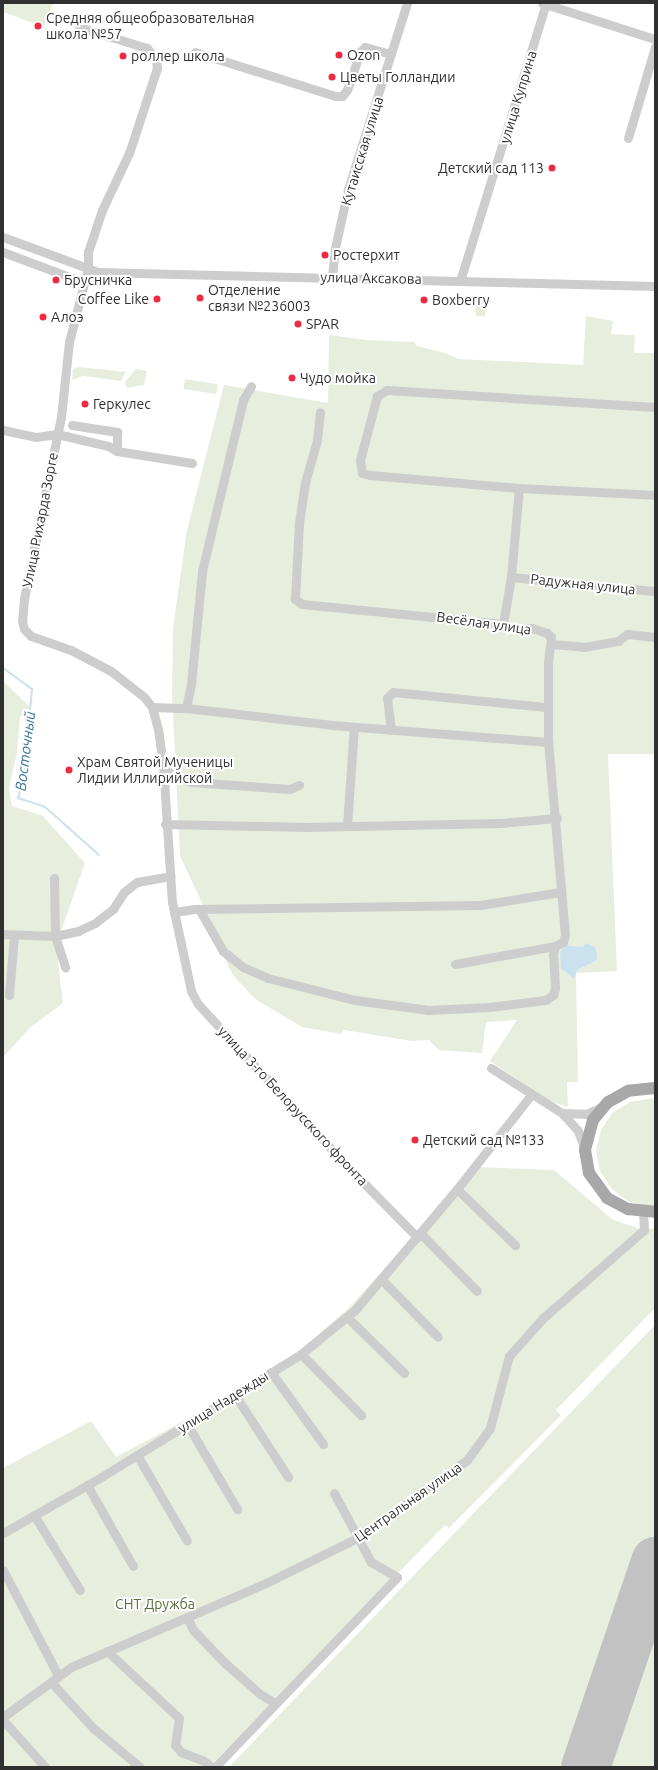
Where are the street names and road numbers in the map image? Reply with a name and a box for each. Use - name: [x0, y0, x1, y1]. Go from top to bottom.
- street label: улица Куприна: [496, 49, 540, 145]
- street label: Кутаисская улица: [337, 94, 387, 208]
- street label: улица Аксакова: [320, 269, 422, 287]
- street label: Улица Рихарда Зорге: [19, 451, 61, 589]
- street label: Радужная улица: [530, 570, 636, 598]
- street label: Весёлая улица: [436, 608, 532, 638]
- street label: улица 3-го Белорусского фронта: [215, 1023, 371, 1189]
- street label: улица Надежды: [175, 1367, 271, 1437]
- street label: Центральная улица: [351, 1459, 465, 1545]

